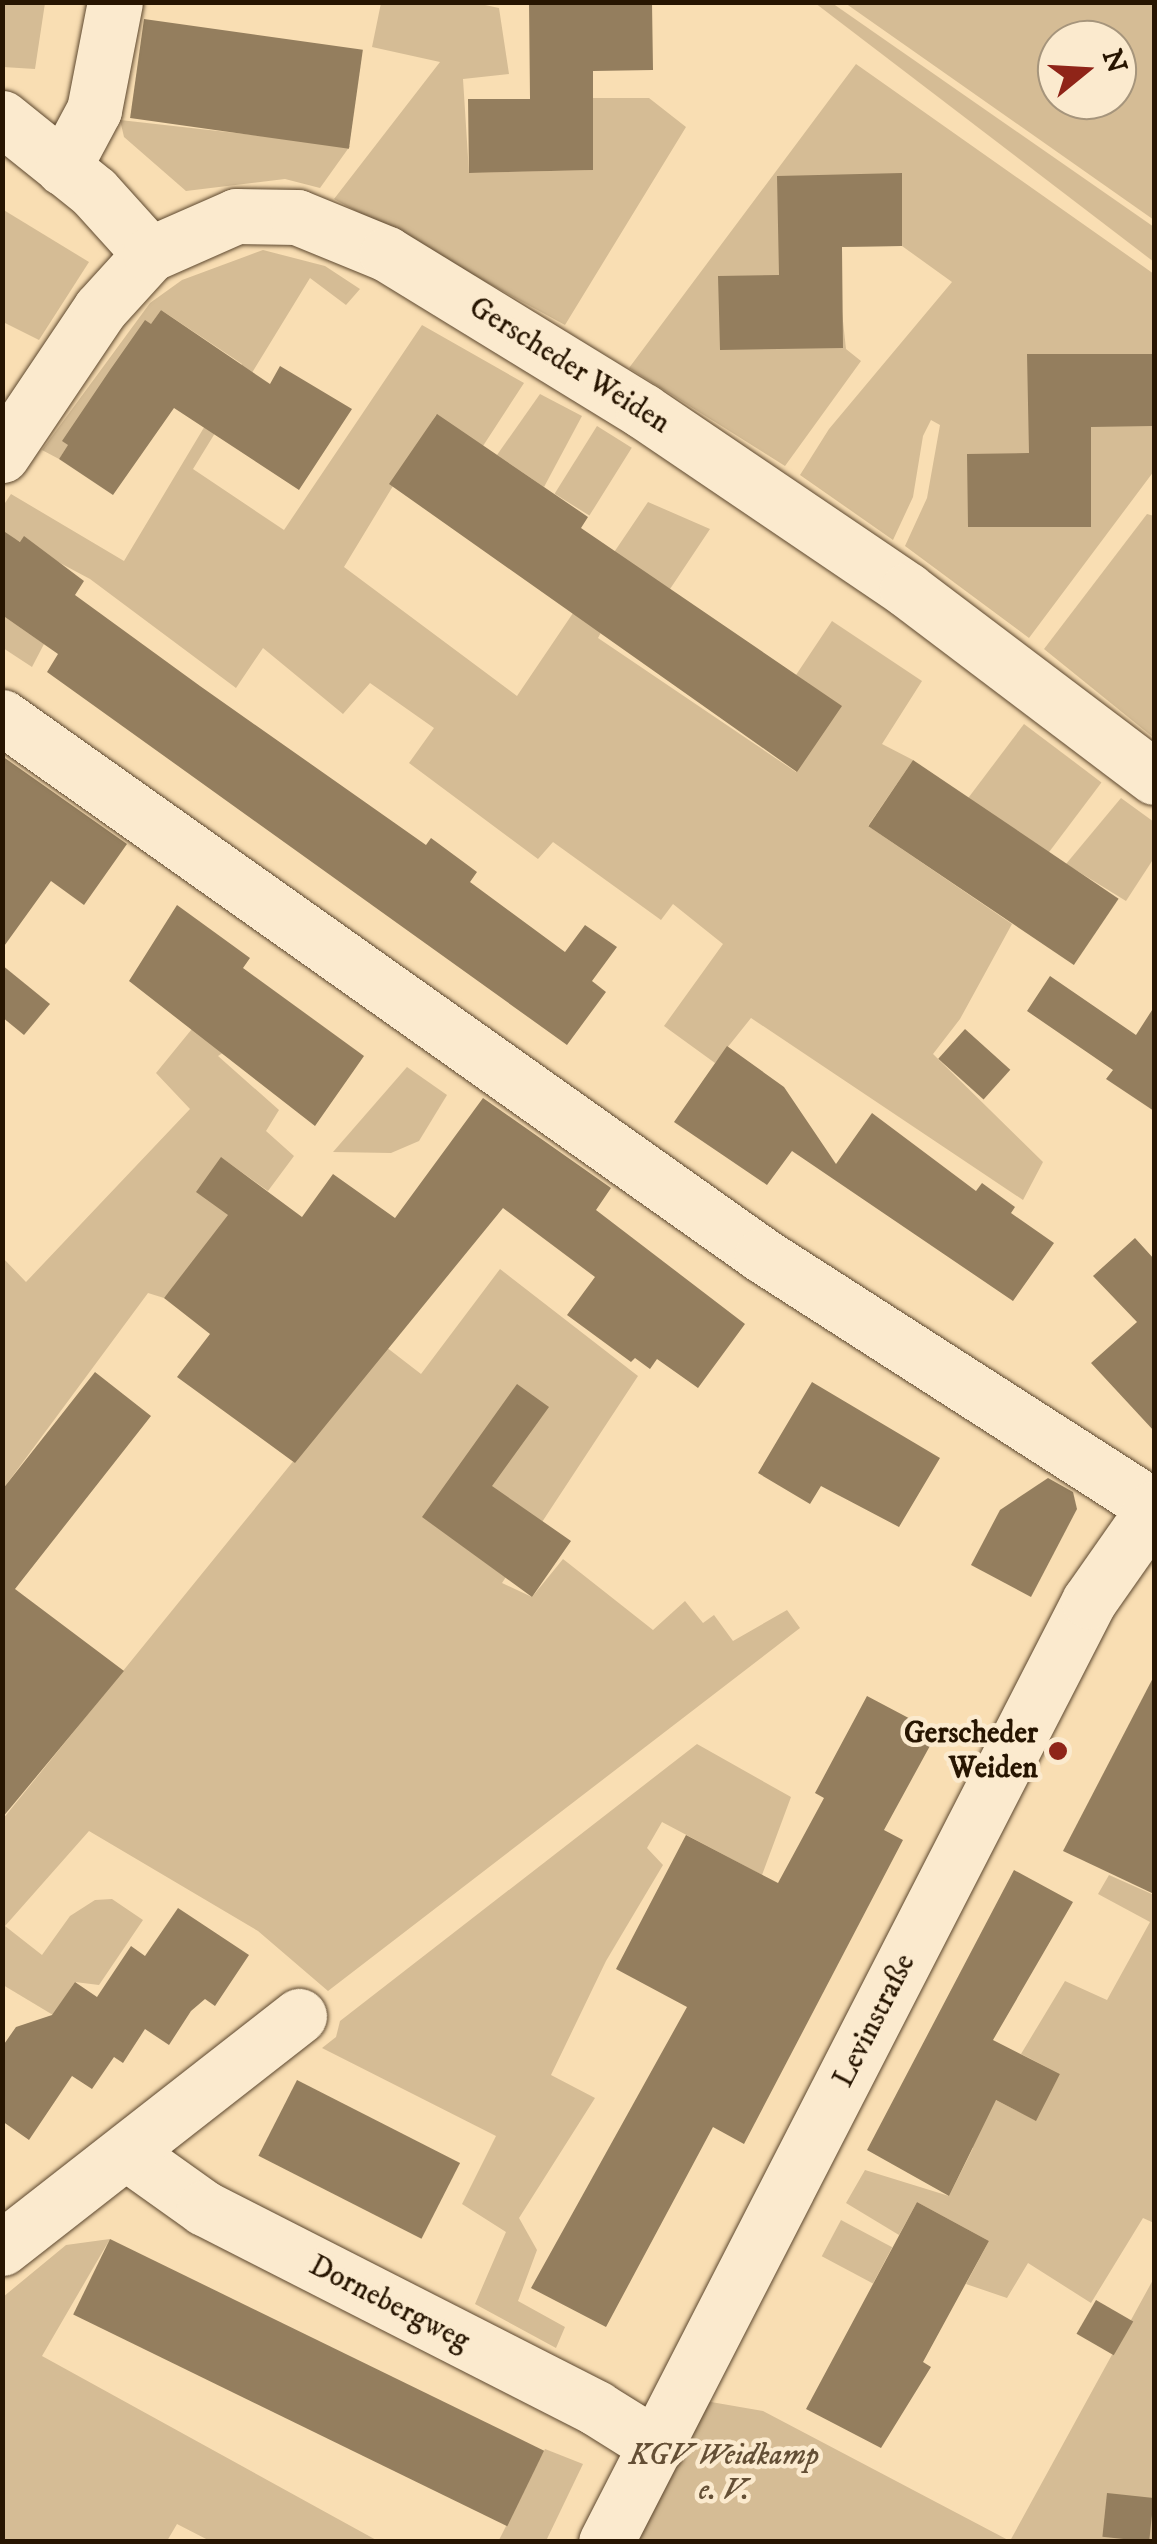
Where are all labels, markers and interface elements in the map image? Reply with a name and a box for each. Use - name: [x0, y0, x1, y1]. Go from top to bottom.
- north arrow: [1037, 20, 1137, 120]
- text: N: [1094, 45, 1134, 78]
- street label: Gerscheder Weiden: [462, 290, 676, 442]
- place label: Gerscheder Weiden: [904, 1716, 1038, 1786]
- marker: Gerscheder Weiden: [1047, 1740, 1069, 1762]
- street label: Levinstraße: [826, 1948, 924, 2094]
- street label: Dornebergweg: [303, 2248, 475, 2360]
- park label: KGV Weidkamp e. V.: [629, 2438, 819, 2508]

